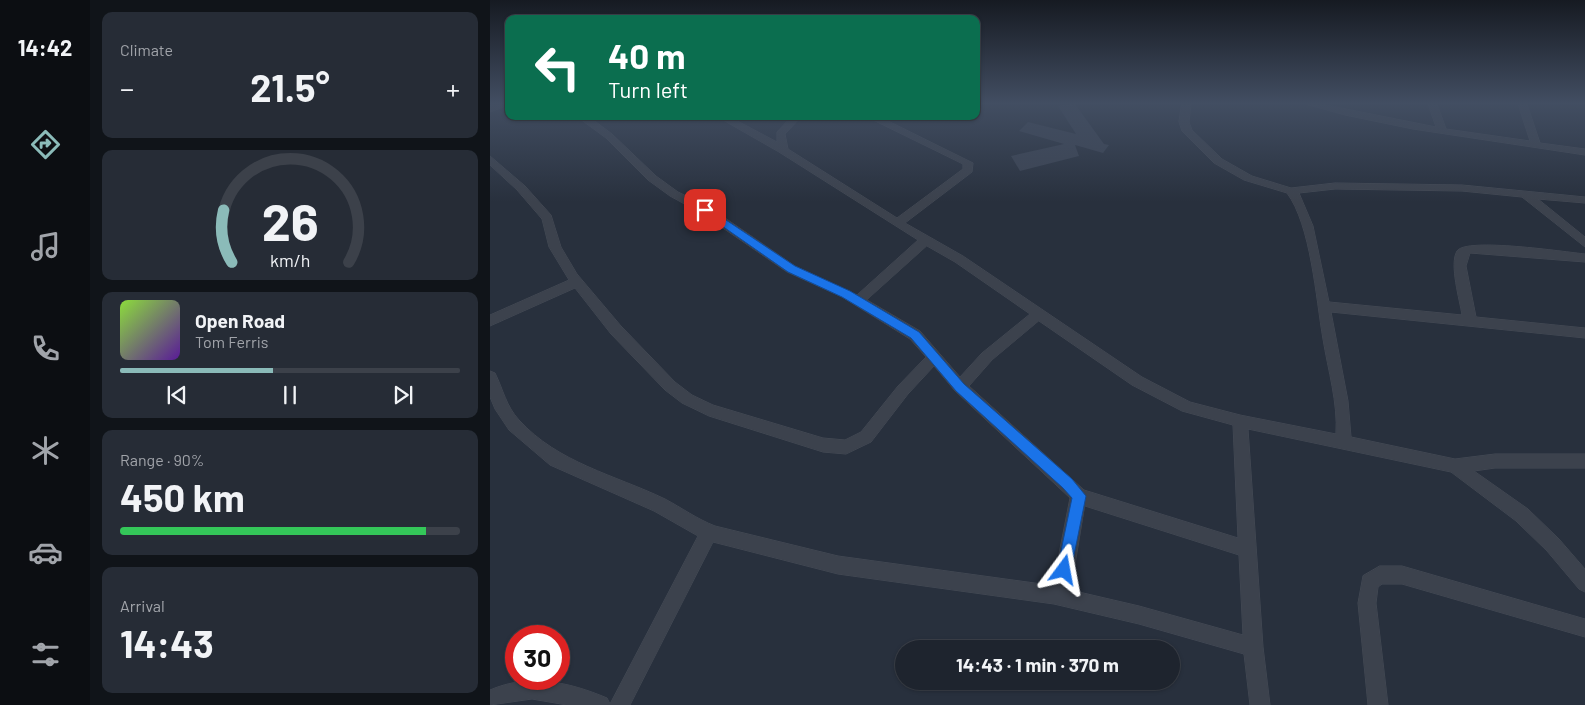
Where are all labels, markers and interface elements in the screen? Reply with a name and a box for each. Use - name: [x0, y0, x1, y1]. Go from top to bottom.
- text: 14:42: [18, 34, 72, 60]
- text: 40 m: [608, 34, 685, 76]
- icon: left: [525, 35, 590, 100]
- text: Climate: [120, 40, 173, 59]
- text: 21.5°: [250, 64, 330, 110]
- text: −: [120, 71, 134, 105]
- text: +: [446, 71, 460, 105]
- text: Turn left: [608, 76, 688, 102]
- icon: directions: [28, 127, 63, 162]
- text: 26: [261, 189, 319, 251]
- pin: [684, 189, 726, 231]
- icon: arrive: [691, 196, 719, 224]
- icon: music: [28, 229, 63, 264]
- text: km/h: [270, 249, 310, 271]
- text: Open Road: [195, 309, 285, 332]
- icon: phone: [28, 331, 63, 366]
- text: Tom Ferris: [195, 332, 269, 351]
- icon: previous: [163, 381, 191, 409]
- icon: pause: [276, 381, 304, 409]
- icon: next: [389, 381, 417, 409]
- icon: climate: [28, 433, 63, 468]
- text: Range · 90%: [120, 450, 204, 469]
- text: 450 km: [120, 474, 245, 520]
- icon: car: [28, 535, 63, 570]
- position arrow: [1037, 543, 1089, 595]
- text: Arrival: [120, 596, 165, 615]
- text: 14:43: [120, 620, 214, 666]
- speed limit sign: 30: [505, 625, 570, 690]
- icon: filters: [28, 637, 63, 672]
- text: 14:43 · 1 min · 370 m: [956, 653, 1119, 676]

